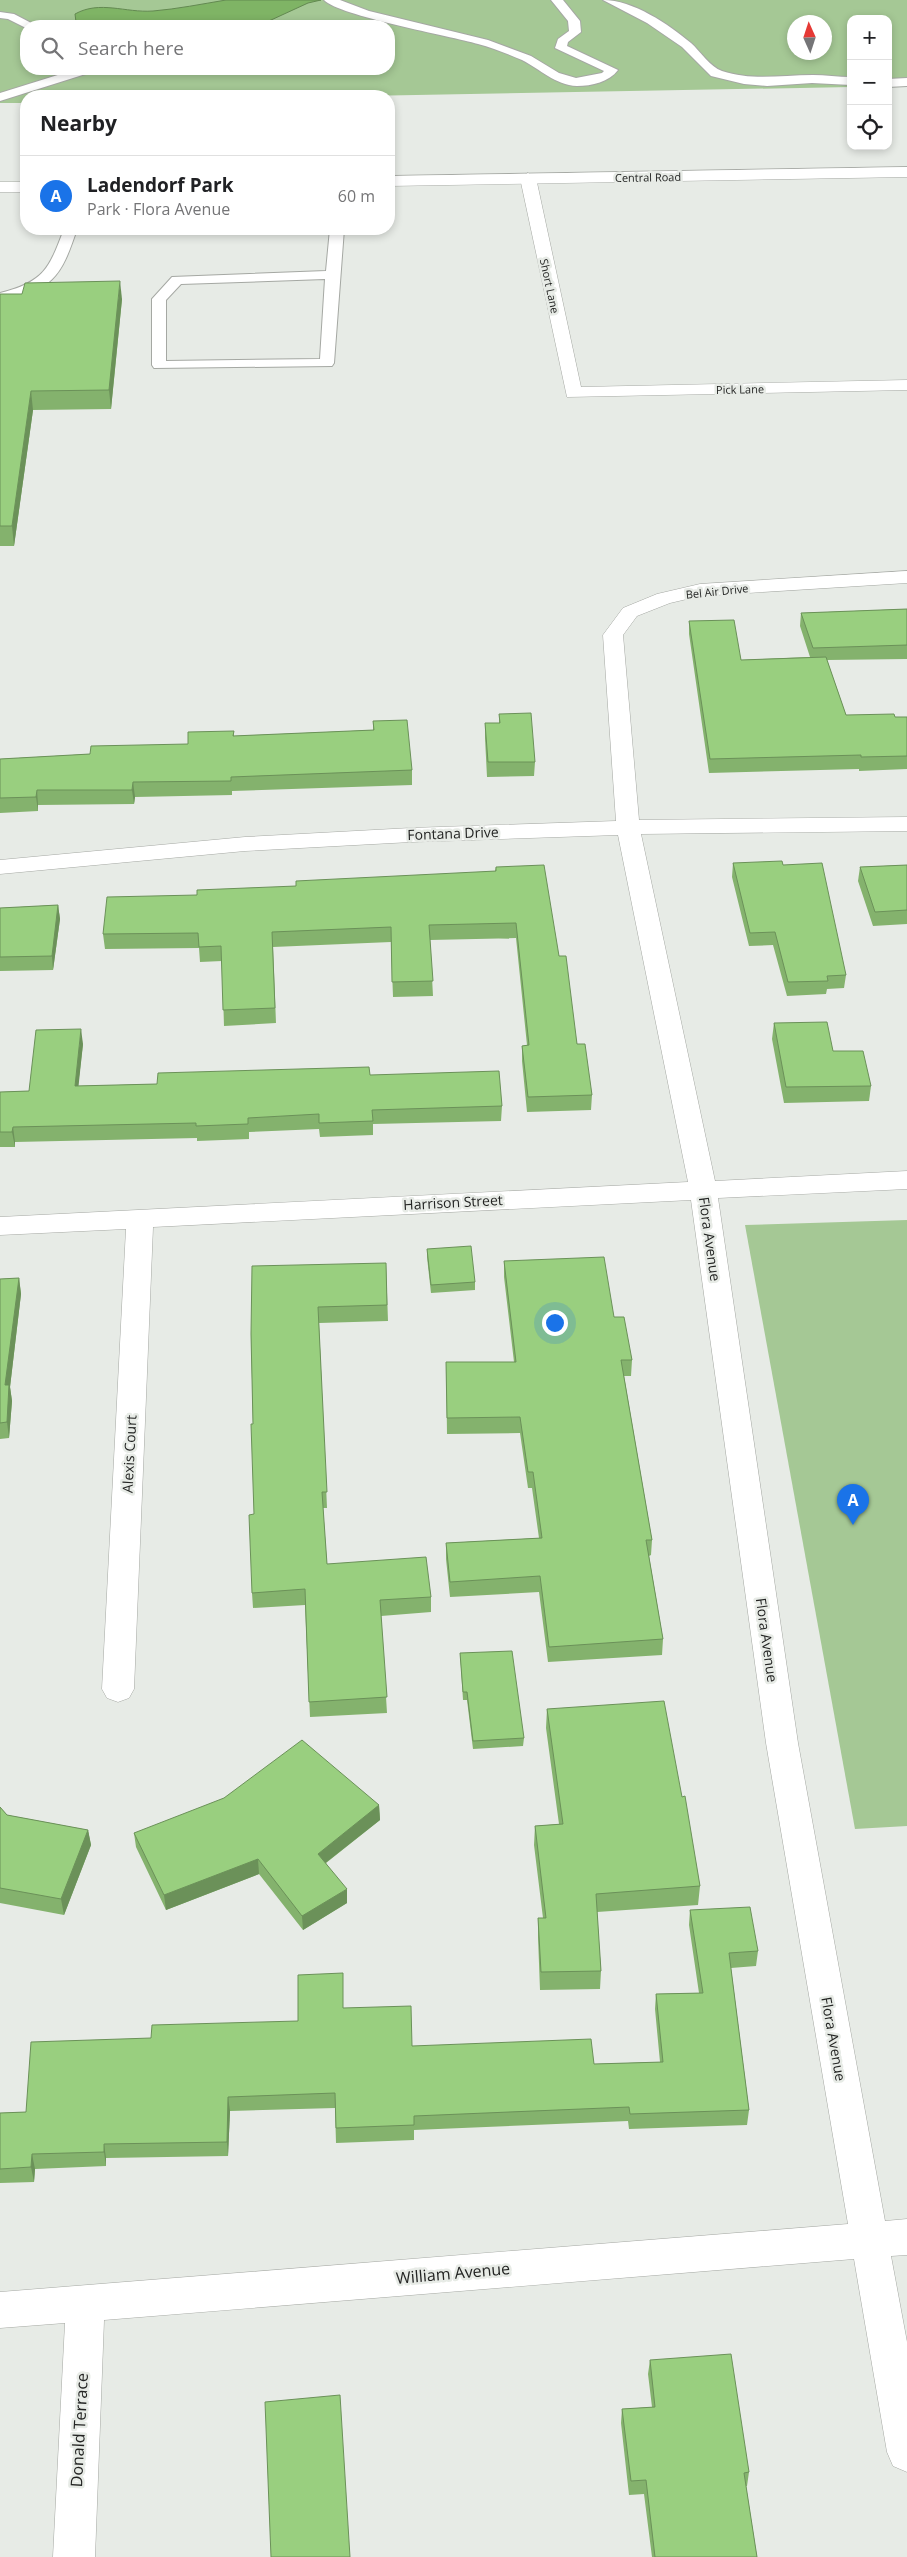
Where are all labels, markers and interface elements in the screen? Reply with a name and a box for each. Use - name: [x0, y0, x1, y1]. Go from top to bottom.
- north arrow: [787, 15, 832, 60]
- map controls: [847, 15, 892, 150]
- button: +: [847, 15, 892, 60]
- search box: [20, 20, 395, 75]
- icon: search: [38, 34, 66, 62]
- text: Search here: [78, 35, 184, 61]
- button: −: [847, 60, 892, 105]
- button: locate: [847, 105, 892, 150]
- text: Nearby: [40, 109, 117, 137]
- street label: Central Road: [615, 169, 681, 185]
- text: Ladendorf Park: [87, 172, 233, 198]
- text: A: [50, 185, 62, 207]
- text: 60 m: [338, 185, 375, 207]
- text: Park · Flora Avenue: [87, 198, 230, 220]
- street label: Short Lane: [537, 257, 563, 315]
- street label: Pick Lane: [716, 381, 764, 397]
- street label: Bel Air Drive: [685, 580, 749, 602]
- street label: Fontana Drive: [407, 822, 499, 844]
- street label: Harrison Street: [403, 1190, 503, 1214]
- street label: Flora Avenue: [695, 1196, 725, 1283]
- your location: [542, 1310, 568, 1336]
- street label: Alexis Court: [117, 1415, 141, 1493]
- pin: A: [837, 1484, 869, 1525]
- street label: Flora Avenue: [752, 1597, 782, 1684]
- street label: Flora Avenue: [817, 1995, 851, 2083]
- street label: William Avenue: [395, 2257, 511, 2289]
- street label: Donald Terrace: [65, 2372, 93, 2488]

